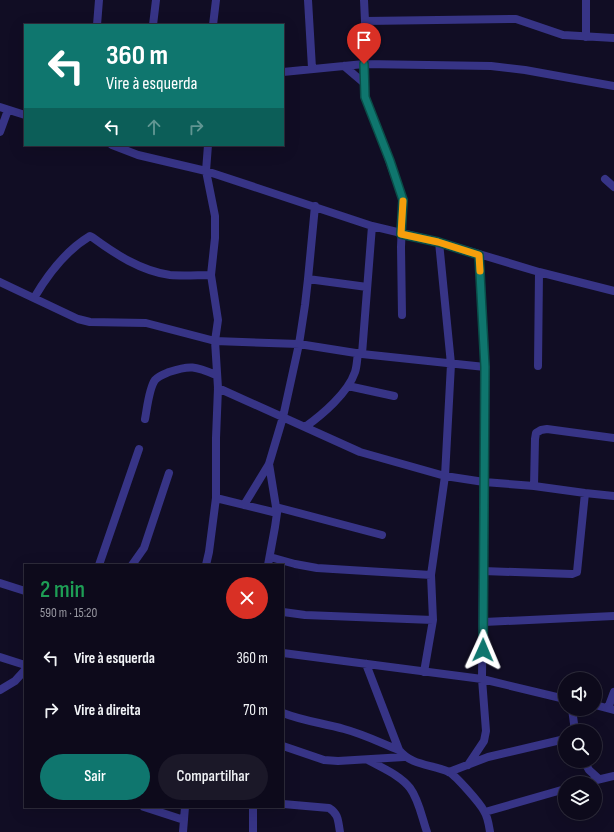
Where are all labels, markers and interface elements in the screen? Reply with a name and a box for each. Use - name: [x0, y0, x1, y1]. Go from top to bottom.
- pin: [347, 23, 381, 64]
- icon: arrive: [353, 29, 375, 51]
- text: 360 m: [106, 39, 168, 72]
- icon: left: [40, 40, 92, 92]
- text: Vire à esquerda: [106, 73, 197, 94]
- icon: left: [101, 116, 123, 138]
- icon: ahead: [143, 116, 165, 138]
- icon: right: [185, 116, 207, 138]
- text: 2 min: [40, 575, 85, 604]
- button: close: [226, 577, 268, 619]
- text: 590 m · 15:20: [40, 605, 97, 621]
- position arrow: [462, 629, 504, 671]
- icon: left: [40, 647, 62, 669]
- text: Vire à esquerda: [74, 649, 155, 668]
- text: 360 m: [236, 649, 268, 668]
- map controls: [558, 672, 602, 820]
- button: sound: [558, 672, 602, 716]
- icon: right: [40, 699, 62, 721]
- text: Vire à direita: [74, 701, 141, 720]
- text: 70 m: [243, 701, 268, 720]
- button: search: [558, 724, 602, 768]
- button: Sair: [40, 754, 150, 800]
- button: Compartilhar: [158, 754, 268, 800]
- button: layers: [558, 776, 602, 820]

